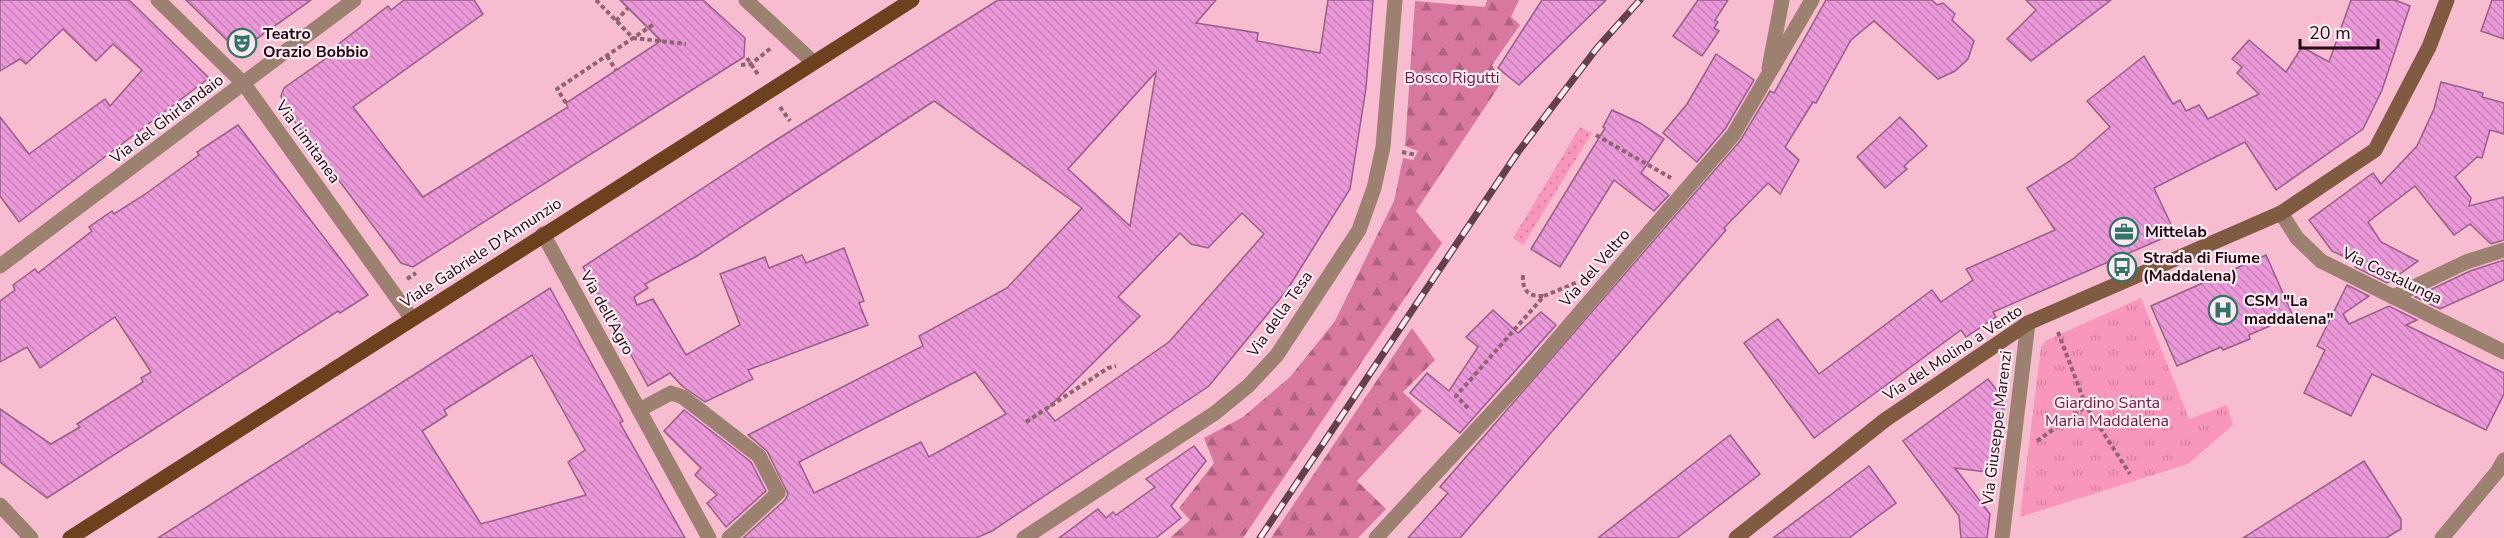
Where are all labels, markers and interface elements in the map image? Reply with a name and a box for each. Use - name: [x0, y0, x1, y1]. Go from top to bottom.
- scale bar: [2300, 12, 2378, 50]
- text: 20 m: [2309, 21, 2351, 45]
- place label: Teatro Orazio Bobbio: [263, 23, 368, 63]
- theatre icon: Teatro Orazio Bobbio: [226, 27, 258, 59]
- park label: Bosco Rigutti: [1404, 67, 1500, 89]
- street label: Via del Ghirlandaio: [105, 69, 228, 170]
- street label: Via Limitanea: [270, 95, 345, 188]
- street label: Viale Gabriele D'Annunzio: [395, 192, 566, 314]
- office icon: Mittelab: [2108, 216, 2140, 248]
- place label: Mittelab: [2145, 221, 2207, 243]
- street label: Via del Veltro: [1554, 224, 1635, 313]
- street label: Via Costalunga: [2337, 242, 2446, 310]
- place label: Strada di Fiume (Maddalena): [2143, 247, 2260, 287]
- bus stop icon: Strada di Fiume (Maddalena): [2106, 251, 2138, 283]
- street label: Via dell'Agro: [574, 266, 639, 359]
- street label: Via della Tesa: [1242, 267, 1318, 362]
- place label: CSM "La maddalena": [2244, 290, 2334, 330]
- hospital icon: CSM "La maddalena": [2207, 294, 2239, 326]
- street label: Via del Molino a Vento: [1878, 300, 2027, 407]
- street label: Via Giuseppe Marenzi: [1976, 349, 2017, 508]
- park label: Giardino Santa Maria Maddalena: [2045, 392, 2169, 432]

